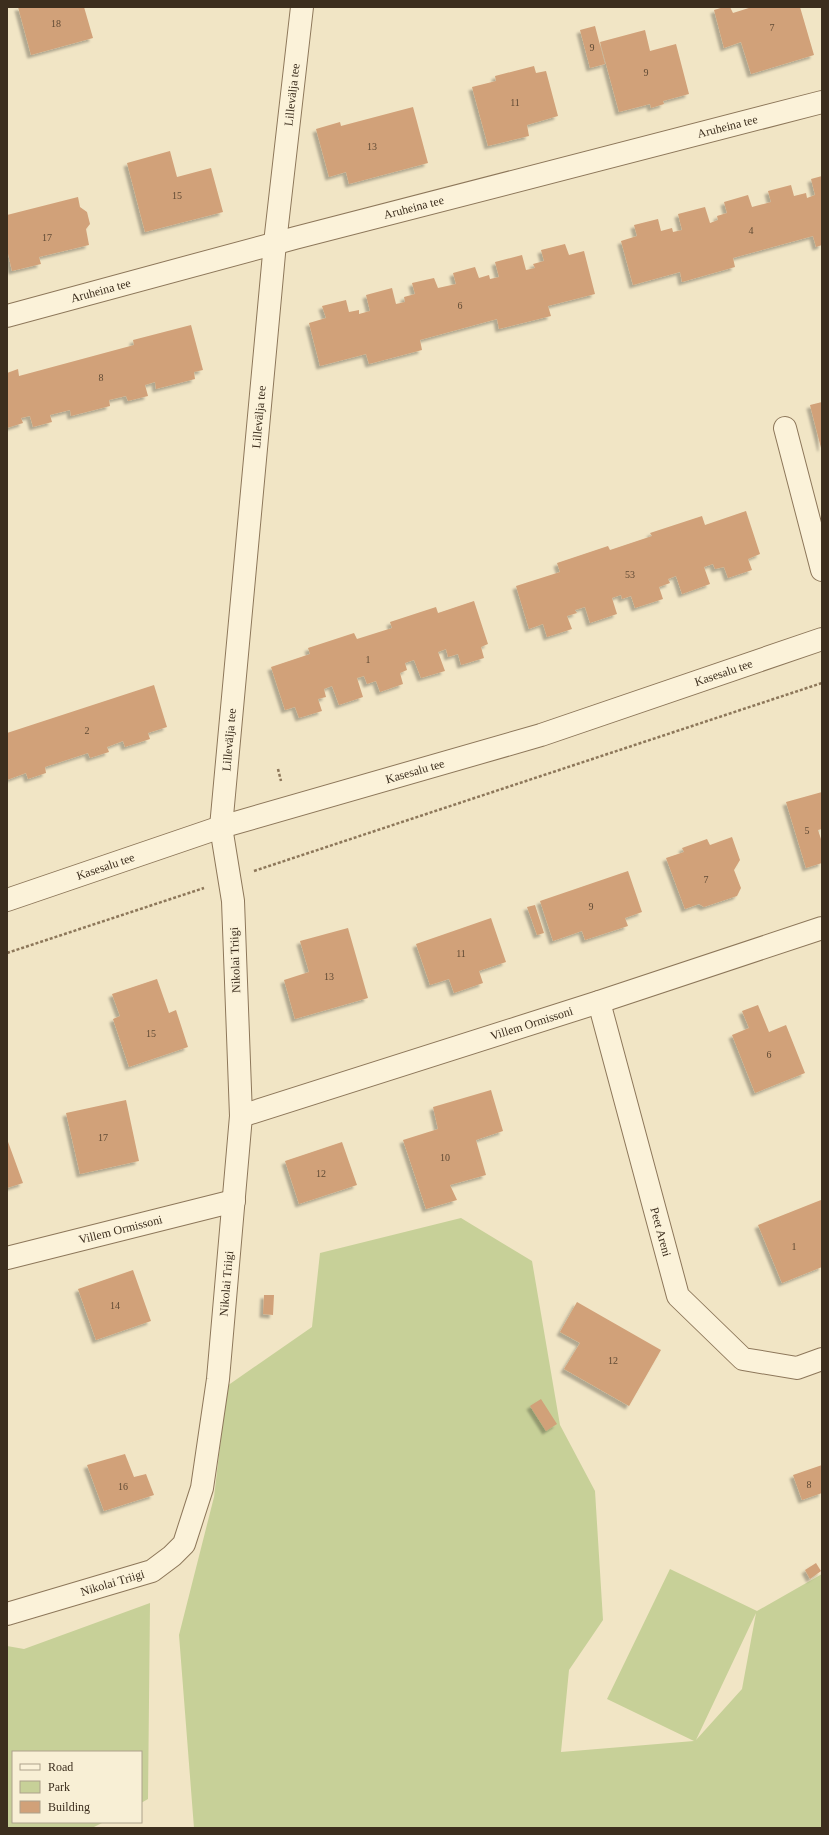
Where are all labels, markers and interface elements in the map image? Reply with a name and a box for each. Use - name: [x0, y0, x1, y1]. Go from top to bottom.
- house number: 18: [51, 18, 61, 29]
- house number: 7: [770, 22, 775, 33]
- house number: 9: [590, 42, 595, 53]
- street label: Lillevälja tee: [281, 63, 302, 127]
- house number: 9: [644, 67, 649, 78]
- house number: 11: [510, 97, 520, 108]
- street label: Aruheina tee: [696, 112, 759, 141]
- house number: 13: [367, 141, 377, 152]
- house number: 15: [172, 190, 182, 201]
- street label: Aruheina tee: [382, 193, 445, 222]
- house number: 4: [749, 225, 754, 236]
- house number: 17: [42, 232, 52, 243]
- street label: Aruheina tee: [69, 276, 132, 305]
- house number: 6: [458, 300, 463, 311]
- house number: 8: [99, 372, 104, 383]
- street label: Lillevälja tee: [249, 385, 269, 449]
- house number: 53: [625, 569, 635, 580]
- house number: 1: [366, 654, 371, 665]
- street label: Kasesalu tee: [693, 656, 754, 689]
- street label: Lillevälja tee: [219, 708, 239, 772]
- house number: 2: [85, 725, 90, 736]
- street label: Kasesalu tee: [384, 756, 446, 786]
- house number: 5: [805, 825, 810, 836]
- street label: Kasesalu tee: [75, 850, 136, 883]
- house number: 7: [704, 874, 709, 885]
- house number: 9: [589, 901, 594, 912]
- street label: Nikolai Triigi: [227, 926, 243, 993]
- house number: 11: [456, 948, 466, 959]
- house number: 13: [324, 971, 334, 982]
- street label: Villem Ormissoni: [489, 1004, 575, 1043]
- house number: 15: [146, 1028, 156, 1039]
- house number: 6: [767, 1049, 772, 1060]
- house number: 17: [98, 1132, 108, 1143]
- house number: 10: [440, 1152, 450, 1163]
- house number: 12: [316, 1168, 326, 1179]
- street label: Peet Areni: [647, 1206, 674, 1259]
- street label: Villem Ormissoni: [77, 1212, 164, 1247]
- house number: 1: [792, 1241, 797, 1252]
- street label: Nikolai Triigi: [217, 1250, 236, 1317]
- house number: 14: [110, 1300, 120, 1311]
- house number: 12: [608, 1355, 618, 1366]
- house number: 8: [807, 1479, 812, 1490]
- house number: 16: [118, 1481, 128, 1492]
- street label: Nikolai Triigi: [79, 1566, 147, 1599]
- legend: [12, 1751, 142, 1823]
- text: Road: [48, 1760, 73, 1774]
- text: Park: [48, 1780, 70, 1794]
- text: Building: [48, 1800, 90, 1814]

